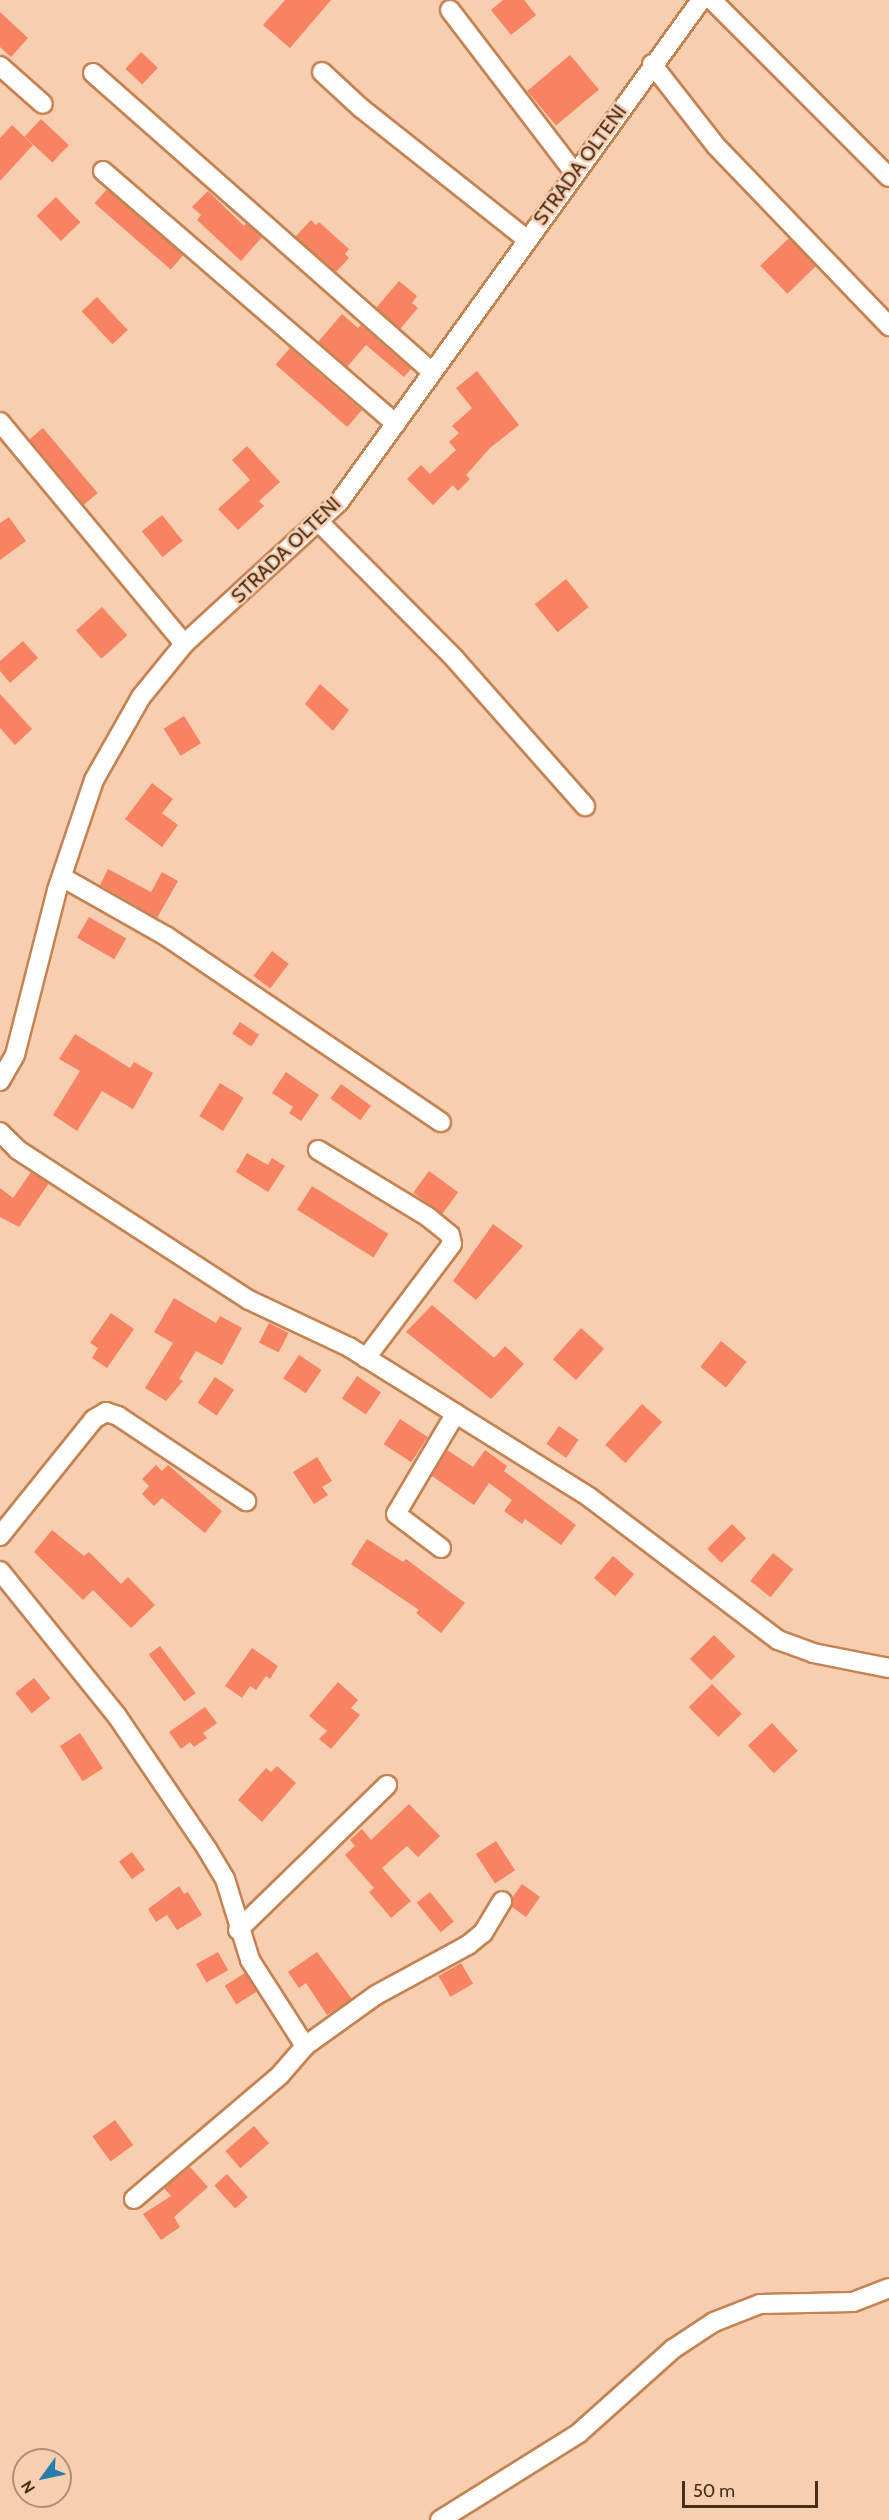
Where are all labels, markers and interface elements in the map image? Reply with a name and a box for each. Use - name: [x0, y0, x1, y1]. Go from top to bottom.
- street label: STRADA OLTENI: [528, 100, 632, 230]
- street label: STRADA OLTENI: [226, 492, 346, 608]
- north arrow: [12, 2448, 72, 2508]
- scale bar: [685, 2469, 822, 2507]
- text: N: [17, 2477, 39, 2497]
- text: 50 m: [693, 2480, 735, 2502]

